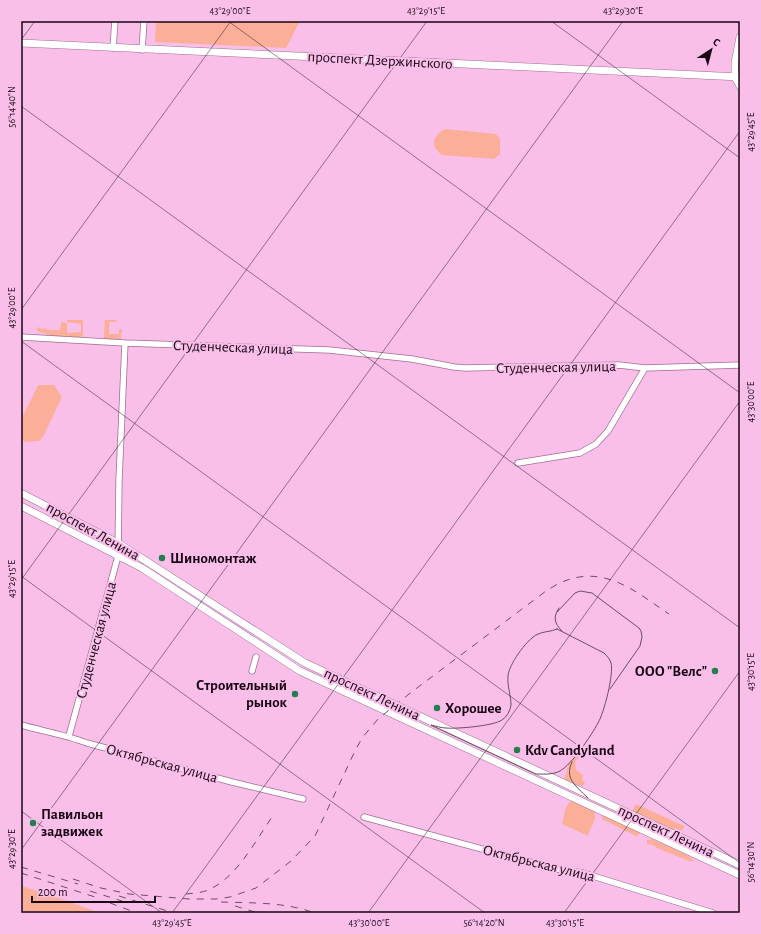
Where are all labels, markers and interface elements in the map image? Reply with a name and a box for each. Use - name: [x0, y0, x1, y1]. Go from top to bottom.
- text: 43°29'00"E: [210, 6, 251, 16]
- text: 43°29'15"E: [407, 6, 445, 16]
- text: 43°29'30"E: [603, 6, 643, 16]
- north arrow: [691, 30, 731, 70]
- text: С: [711, 36, 722, 49]
- street label: проспект Дзержинского: [307, 49, 453, 72]
- text: 56°14'40"N: [7, 86, 17, 128]
- text: 43°29'45"E: [746, 112, 756, 152]
- text: 43°29'00"E: [7, 287, 17, 328]
- street label: Студенческая улица: [173, 338, 293, 357]
- street label: Студенческая улица: [496, 359, 616, 376]
- text: 43°30'00"E: [746, 381, 756, 423]
- street label: проспект Ленина: [44, 500, 142, 563]
- place label: Шиномонтаж: [170, 551, 257, 566]
- marker: Шиномонтаж: [157, 553, 167, 563]
- text: 43°29'15"E: [7, 560, 17, 598]
- street label: Студенческая улица: [74, 580, 119, 700]
- text: 43°30'15"E: [746, 653, 756, 691]
- place label: ООО "Велс": [635, 664, 707, 679]
- street label: проспект Ленина: [321, 666, 422, 723]
- marker: ООО "Велс": [710, 666, 720, 676]
- place label: Строительный рынок: [196, 678, 288, 710]
- marker: Строительный рынок: [290, 689, 300, 699]
- place label: Хорошее: [445, 701, 502, 716]
- marker: Хорошее: [432, 703, 442, 713]
- street label: Октябрьская улица: [104, 741, 219, 786]
- place label: Kdv Candyland: [525, 743, 615, 758]
- marker: Kdv Candyland: [512, 745, 522, 755]
- street label: проспект Ленина: [615, 803, 716, 860]
- place label: Павильон задвижек: [41, 807, 103, 839]
- marker: Павильон задвижек: [28, 818, 38, 828]
- text: 43°29'30"E: [7, 829, 17, 869]
- street label: Октябрьская улица: [481, 842, 597, 885]
- text: 56°14'30"N: [746, 842, 756, 882]
- scale bar: [32, 878, 155, 904]
- text: 200 m: [38, 886, 68, 898]
- text: 43°29'45"E: [152, 918, 192, 928]
- text: 43°30'00"E: [348, 918, 390, 928]
- text: 56°14'20"N: [463, 918, 505, 928]
- text: 43°30'15"E: [546, 918, 584, 928]

